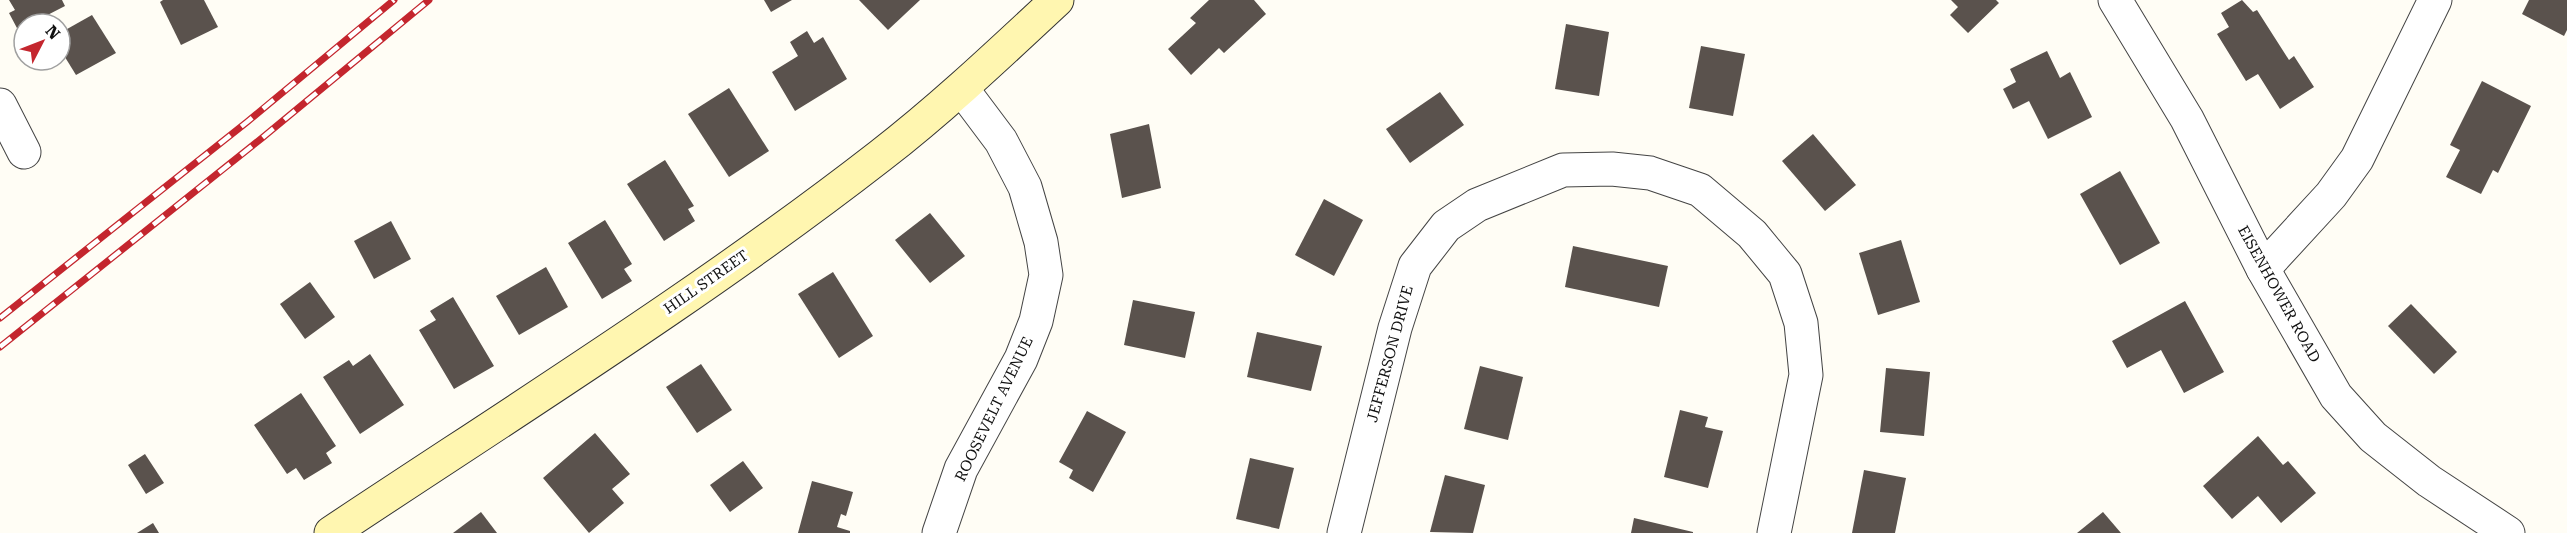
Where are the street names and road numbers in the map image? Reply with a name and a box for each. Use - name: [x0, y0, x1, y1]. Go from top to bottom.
- street label: EISENHOWER ROAD: [2234, 222, 2324, 366]
- street label: HILL STREET: [660, 246, 752, 318]
- street label: JEFFERSON DRIVE: [1363, 284, 1417, 424]
- street label: ROOSEVELT AVENUE: [951, 334, 1037, 484]

